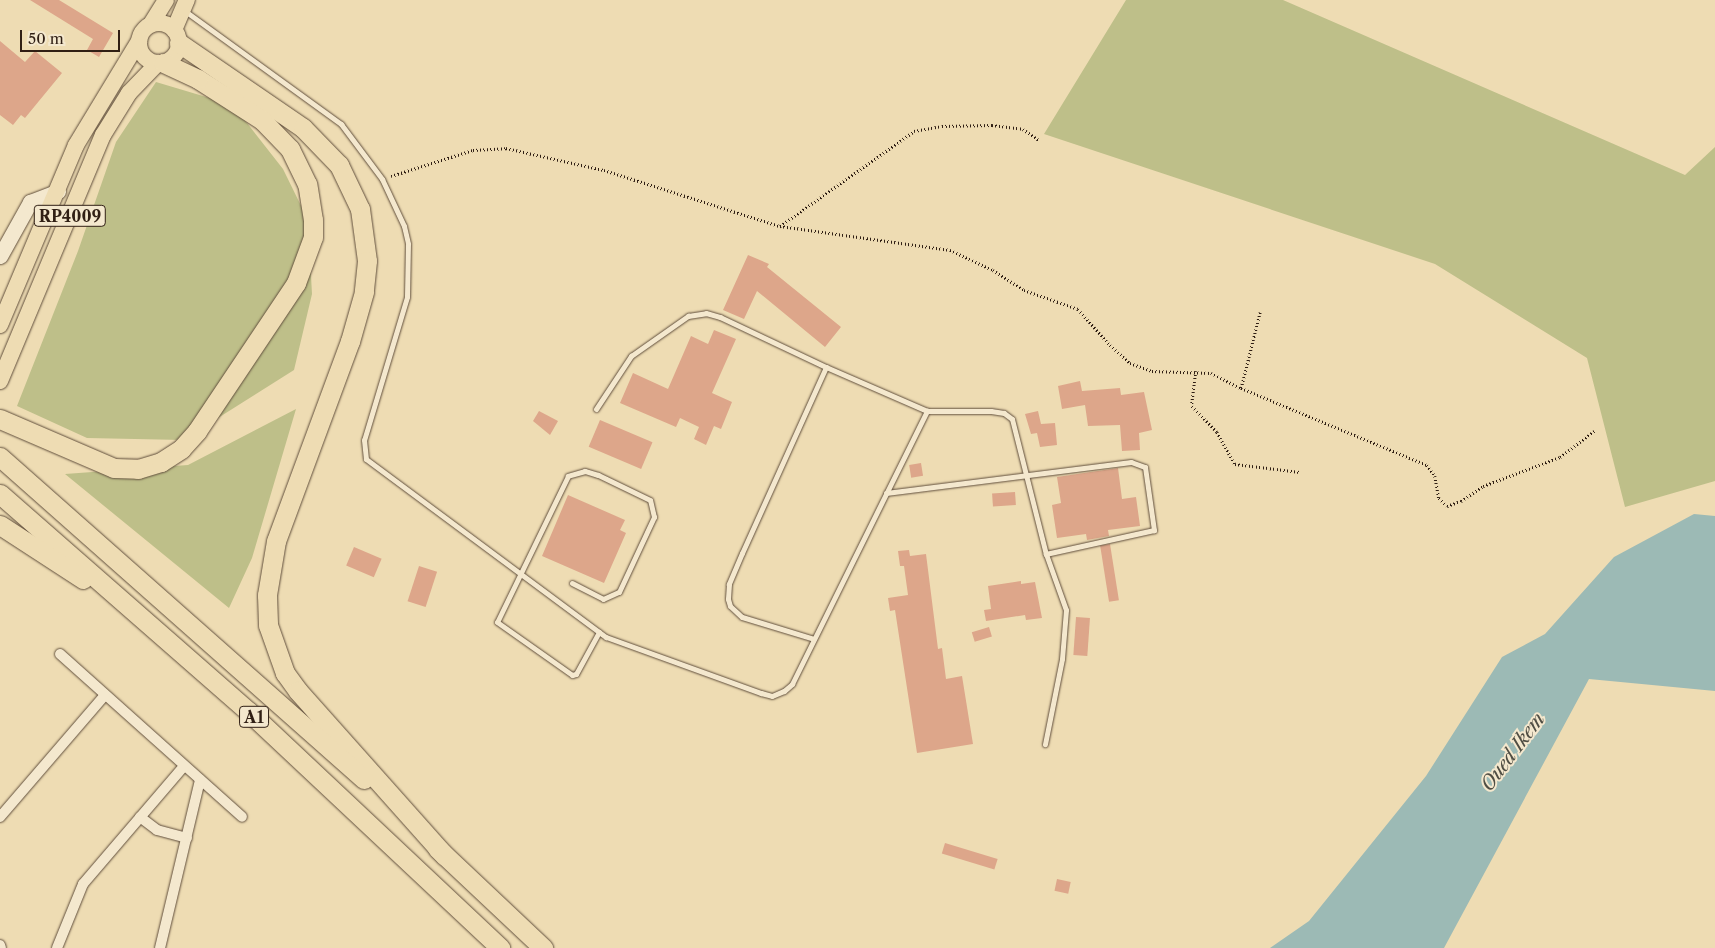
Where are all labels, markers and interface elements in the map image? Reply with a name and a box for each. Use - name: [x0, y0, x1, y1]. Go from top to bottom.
- scale bar: [22, 20, 122, 52]
- text: 50 m: [28, 29, 64, 48]
- road number: RP4009: [34, 202, 106, 230]
- road number: A1: [239, 704, 269, 730]
- water label: Oued Ikem: [1476, 708, 1550, 796]

